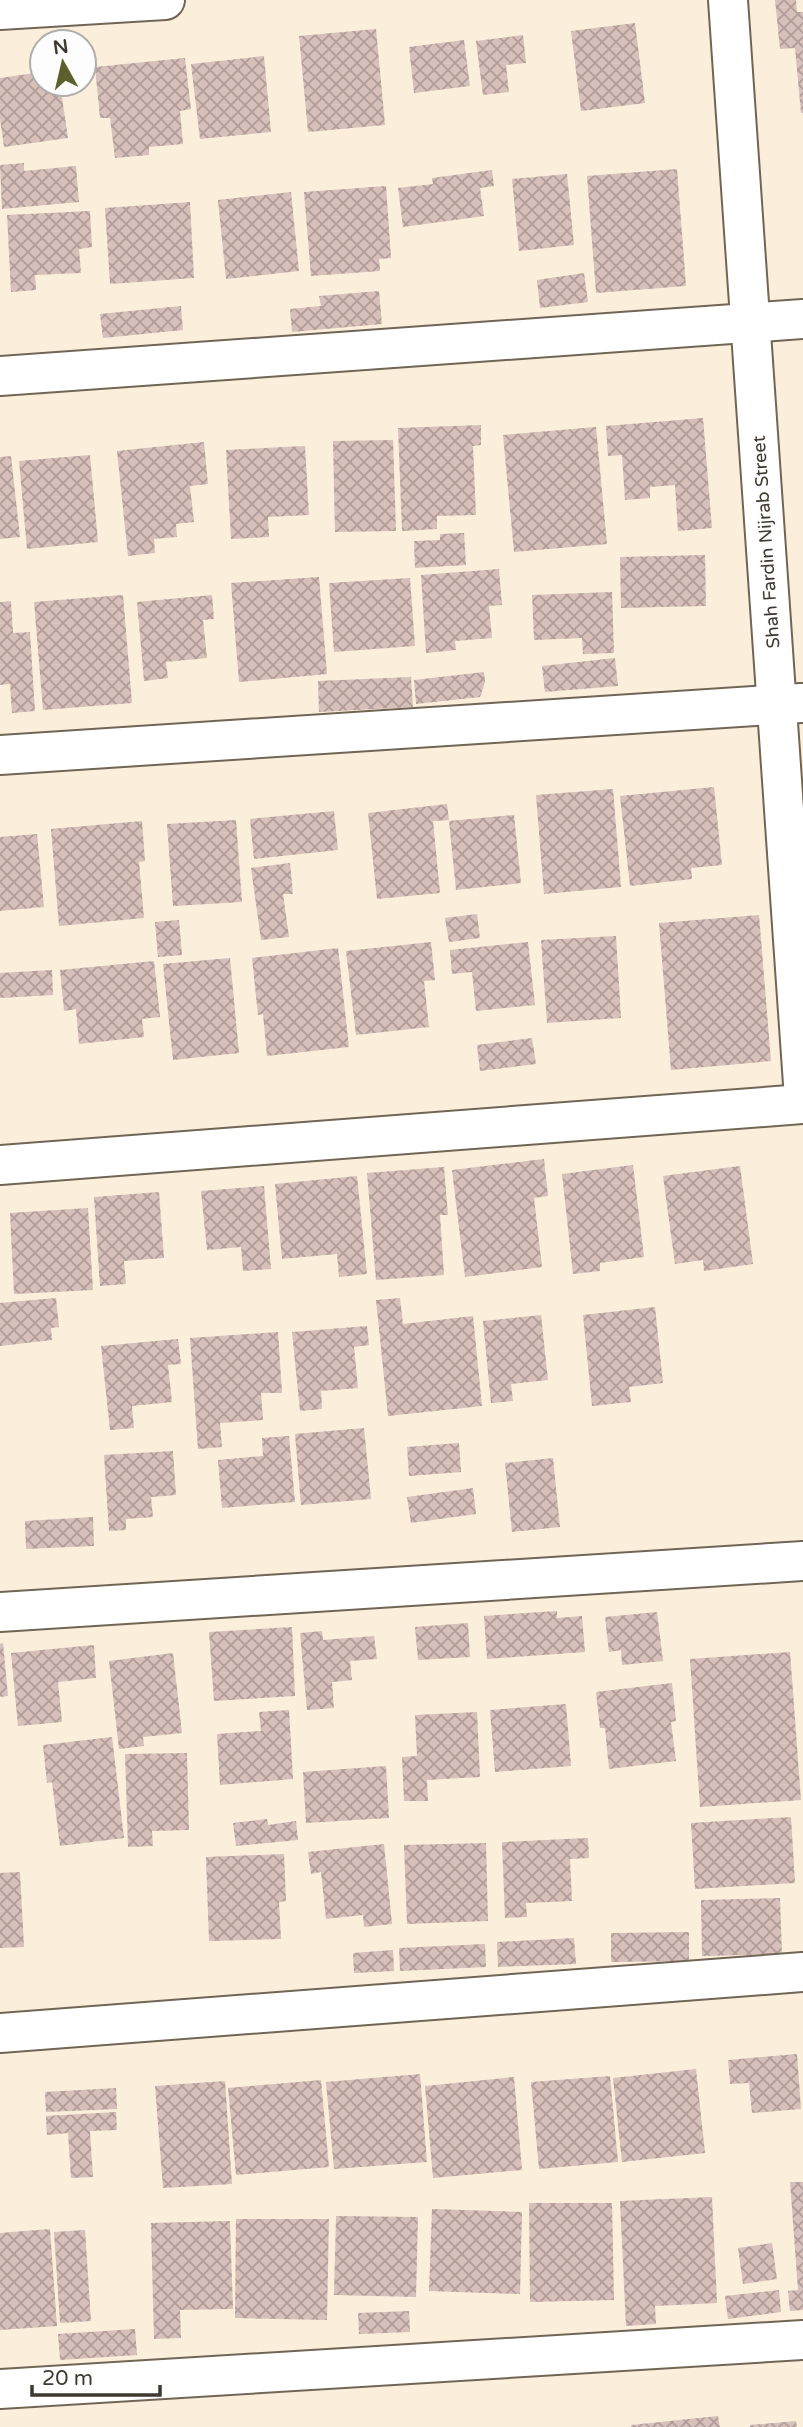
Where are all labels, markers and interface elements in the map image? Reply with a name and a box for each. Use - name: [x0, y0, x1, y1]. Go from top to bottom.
- north arrow: [28, 28, 98, 98]
- text: N: [52, 35, 70, 59]
- street label: Shah Fardin Nijrab Street: [748, 435, 784, 649]
- scale bar: [32, 2354, 159, 2398]
- text: 20 m: [42, 2366, 93, 2391]

